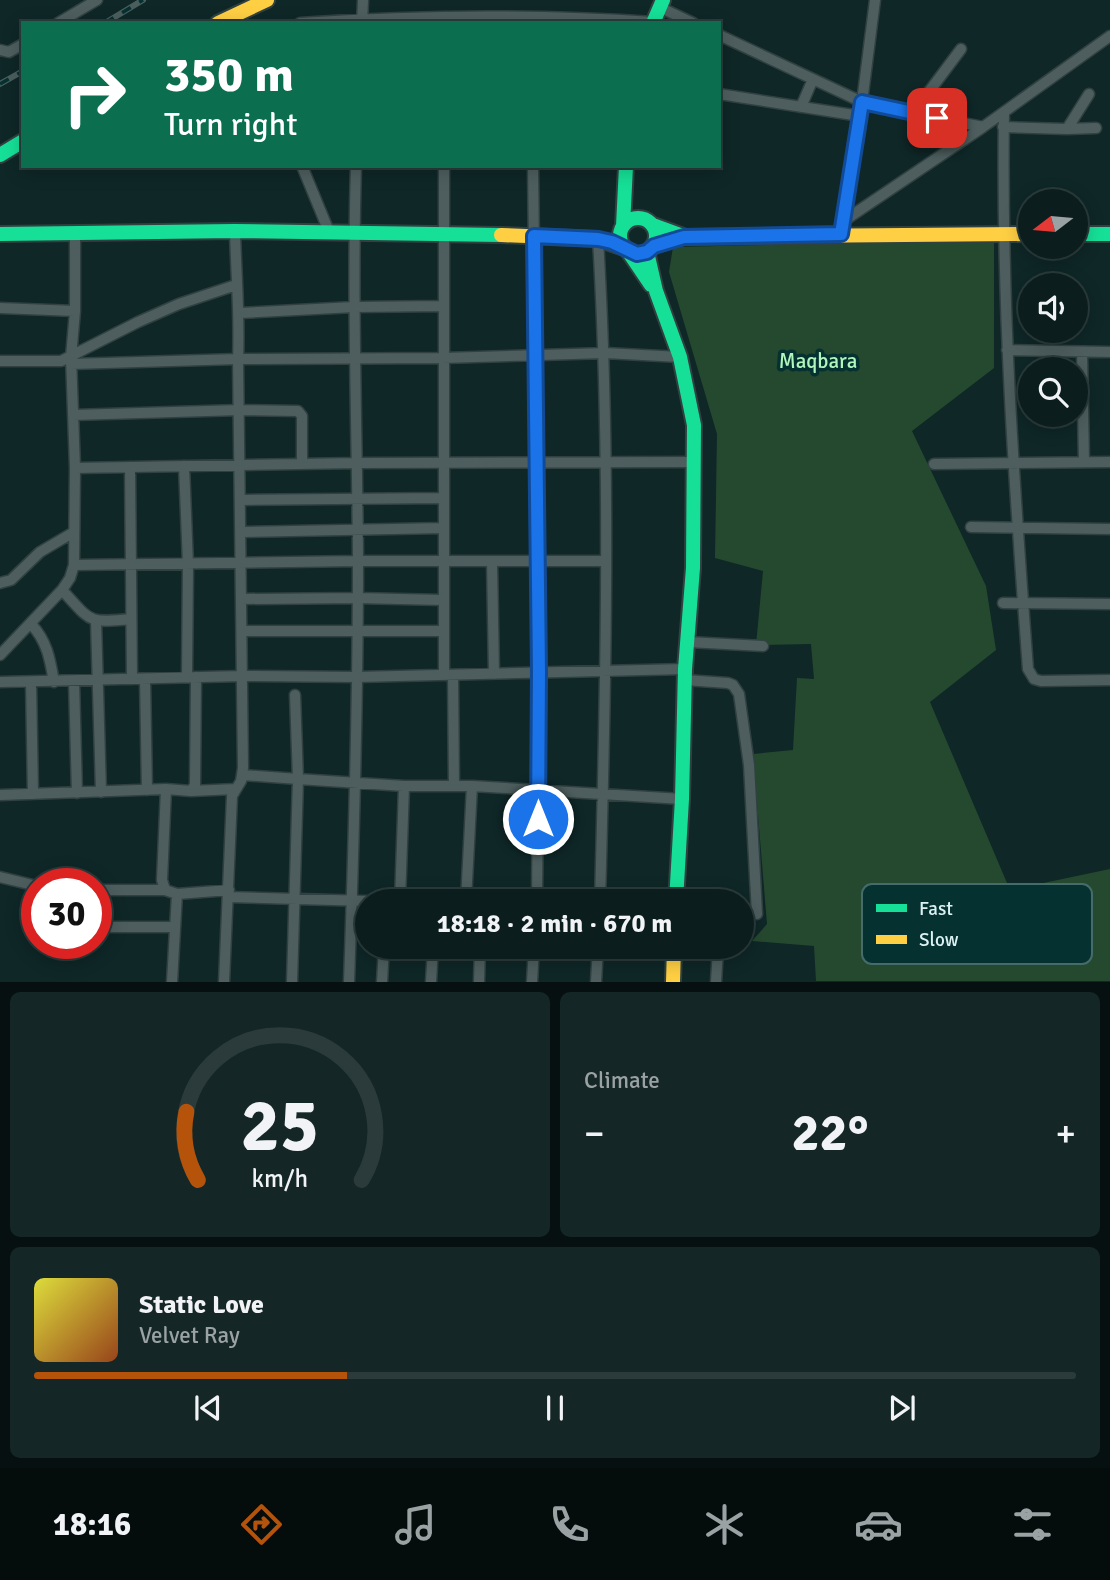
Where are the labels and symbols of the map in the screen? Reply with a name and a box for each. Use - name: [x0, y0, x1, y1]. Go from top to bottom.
- pin: [907, 88, 967, 148]
- north arrow: [1018, 189, 1088, 259]
- park label: Maqbara: [779, 348, 857, 374]
- position arrow: [501, 782, 575, 856]
- speed limit sign: 30: [21, 868, 112, 959]
- legend: [862, 884, 1092, 964]
- text: Fast: [919, 897, 953, 921]
- text: Slow: [919, 928, 959, 952]

